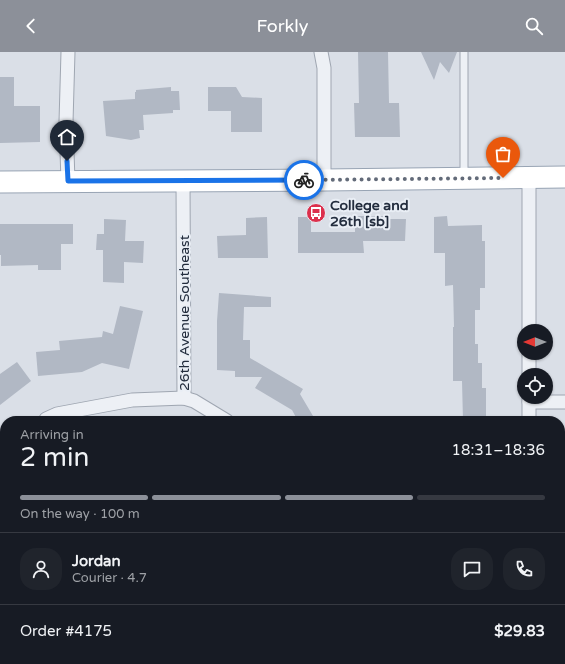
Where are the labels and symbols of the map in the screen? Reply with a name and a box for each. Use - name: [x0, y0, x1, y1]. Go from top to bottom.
- pin: [50, 120, 84, 161]
- pin: [486, 137, 520, 178]
- courier: [284, 160, 324, 200]
- place label: College and 26th [sb]: [330, 197, 409, 230]
- bus stop icon: College and 26th [sb]: [305, 202, 327, 224]
- street label: 26th Avenue Southeast: [176, 234, 193, 391]
- north arrow: [517, 324, 553, 360]

